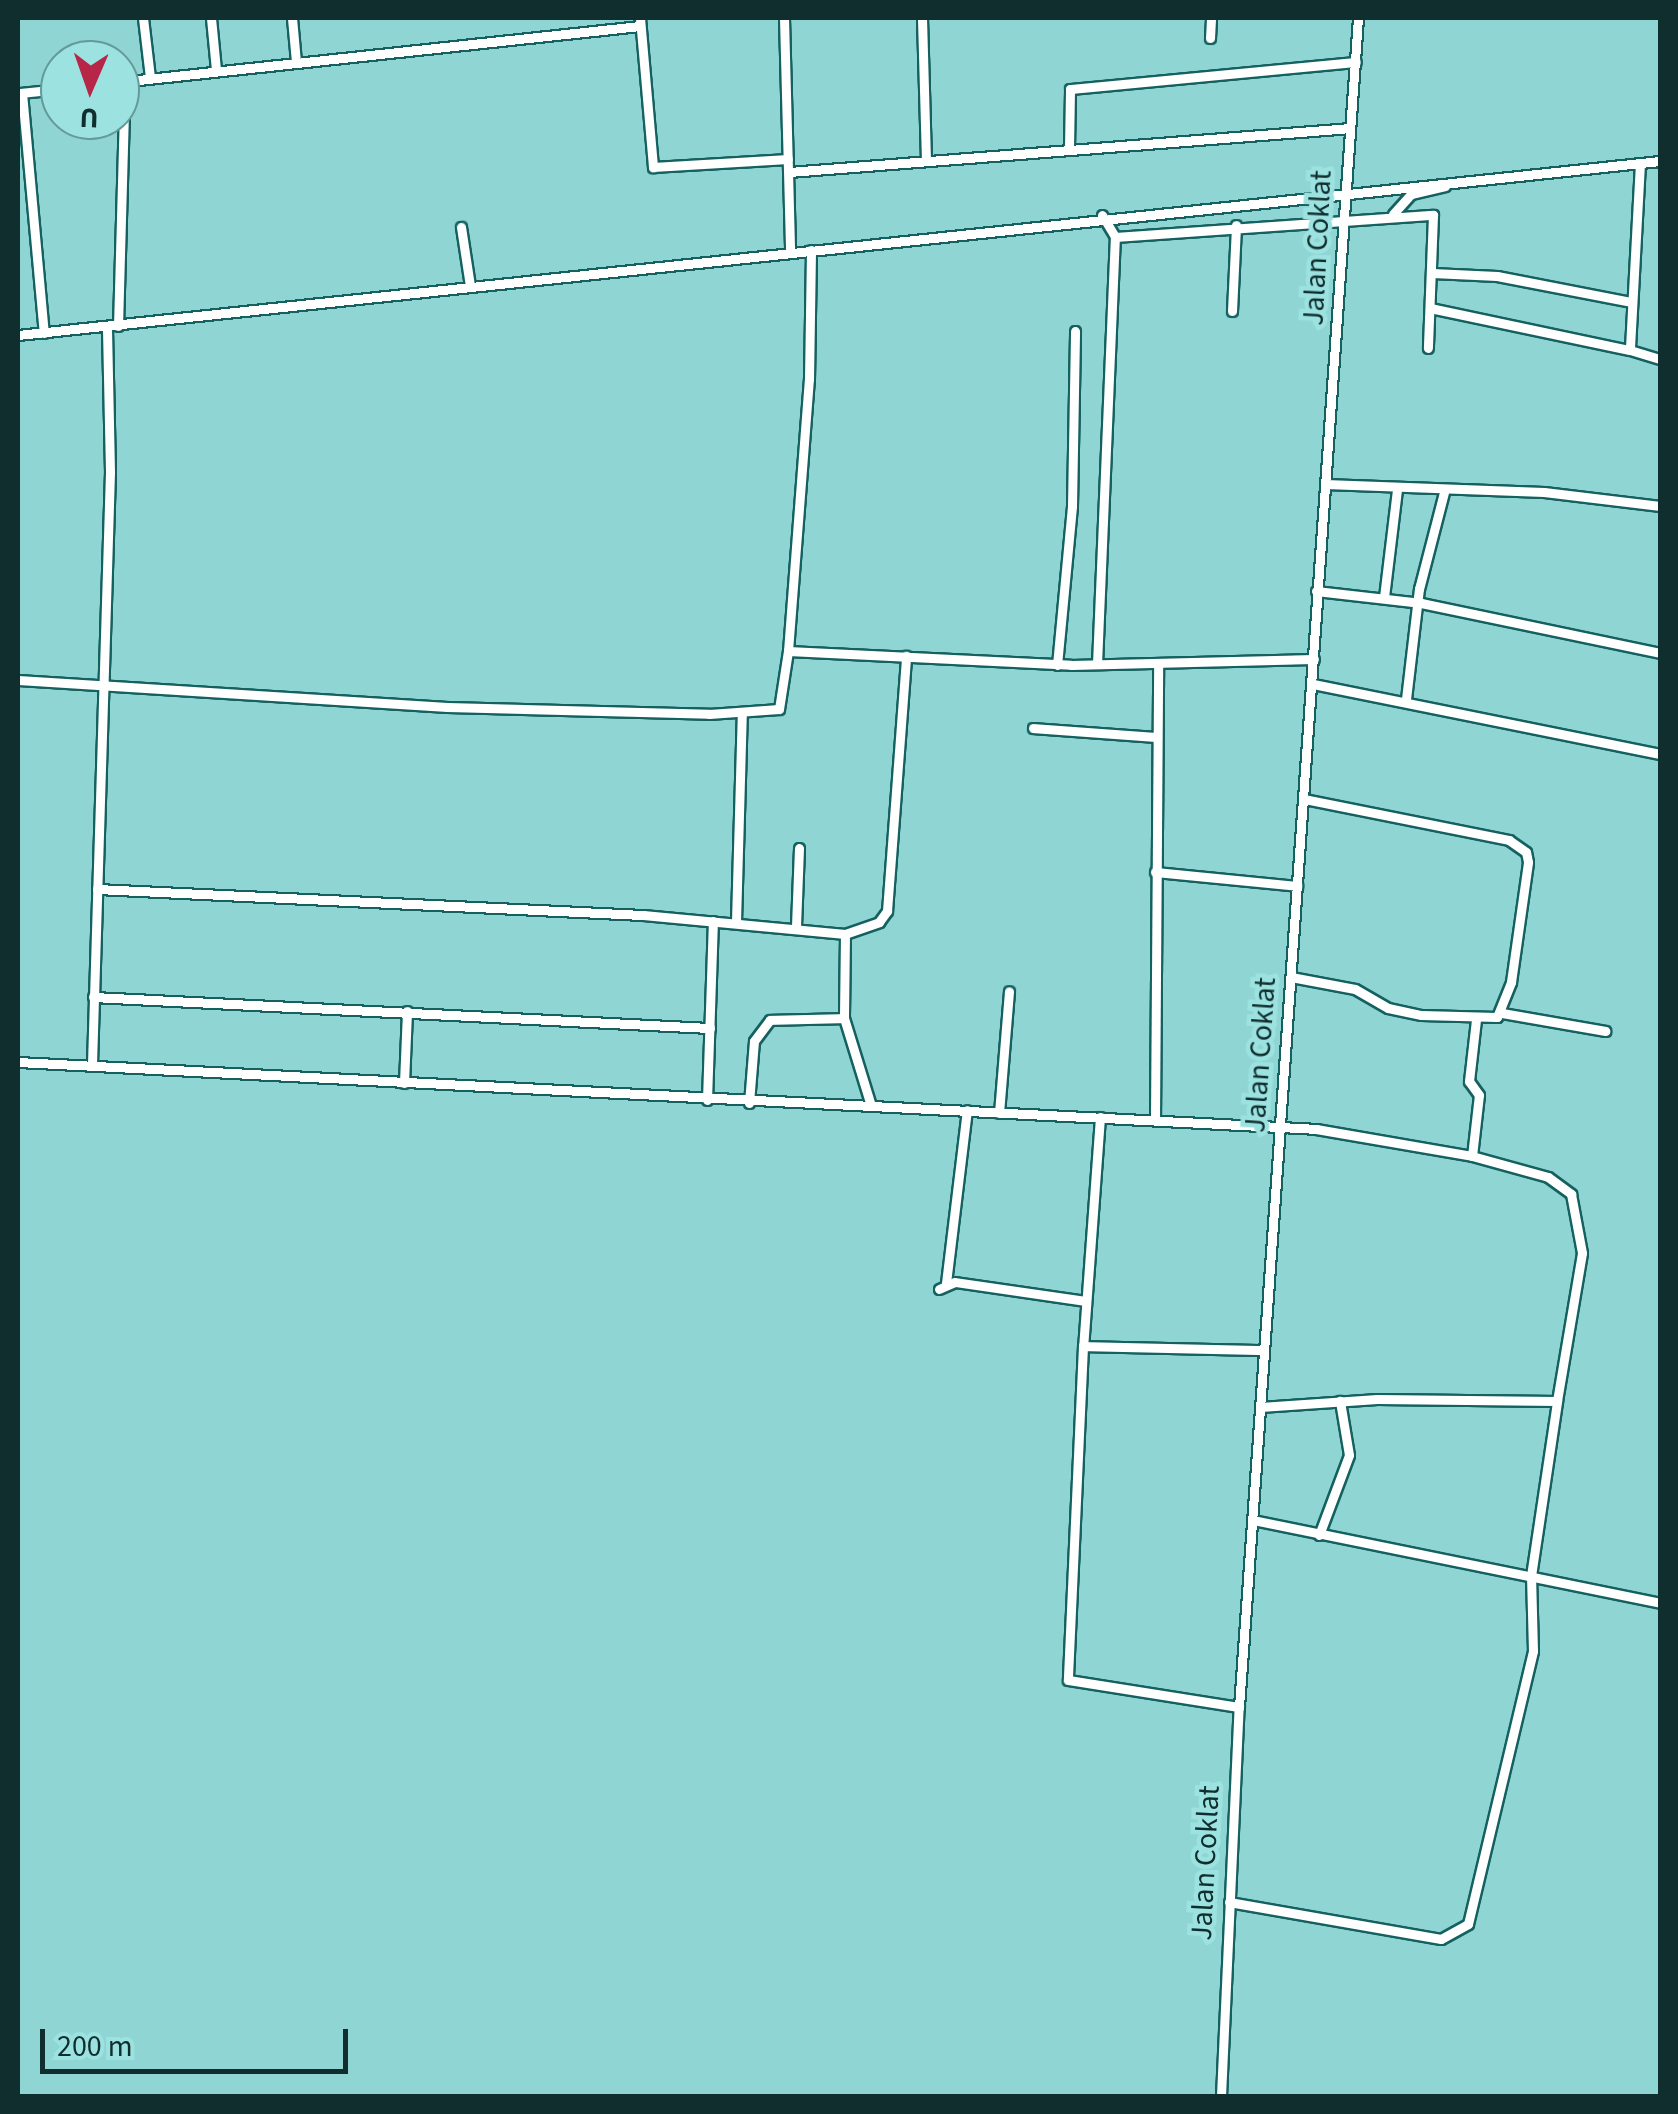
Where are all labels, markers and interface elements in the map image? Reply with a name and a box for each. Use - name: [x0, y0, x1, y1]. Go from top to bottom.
- north arrow: [40, 40, 140, 140]
- text: U: [79, 98, 99, 138]
- street label: Jalan Coklat: [1296, 169, 1340, 327]
- street label: Jalan Coklat: [1238, 976, 1284, 1134]
- street label: Jalan Coklat: [1184, 1784, 1228, 1942]
- scale bar: [45, 2009, 352, 2071]
- text: 200 m: [57, 2025, 133, 2068]

